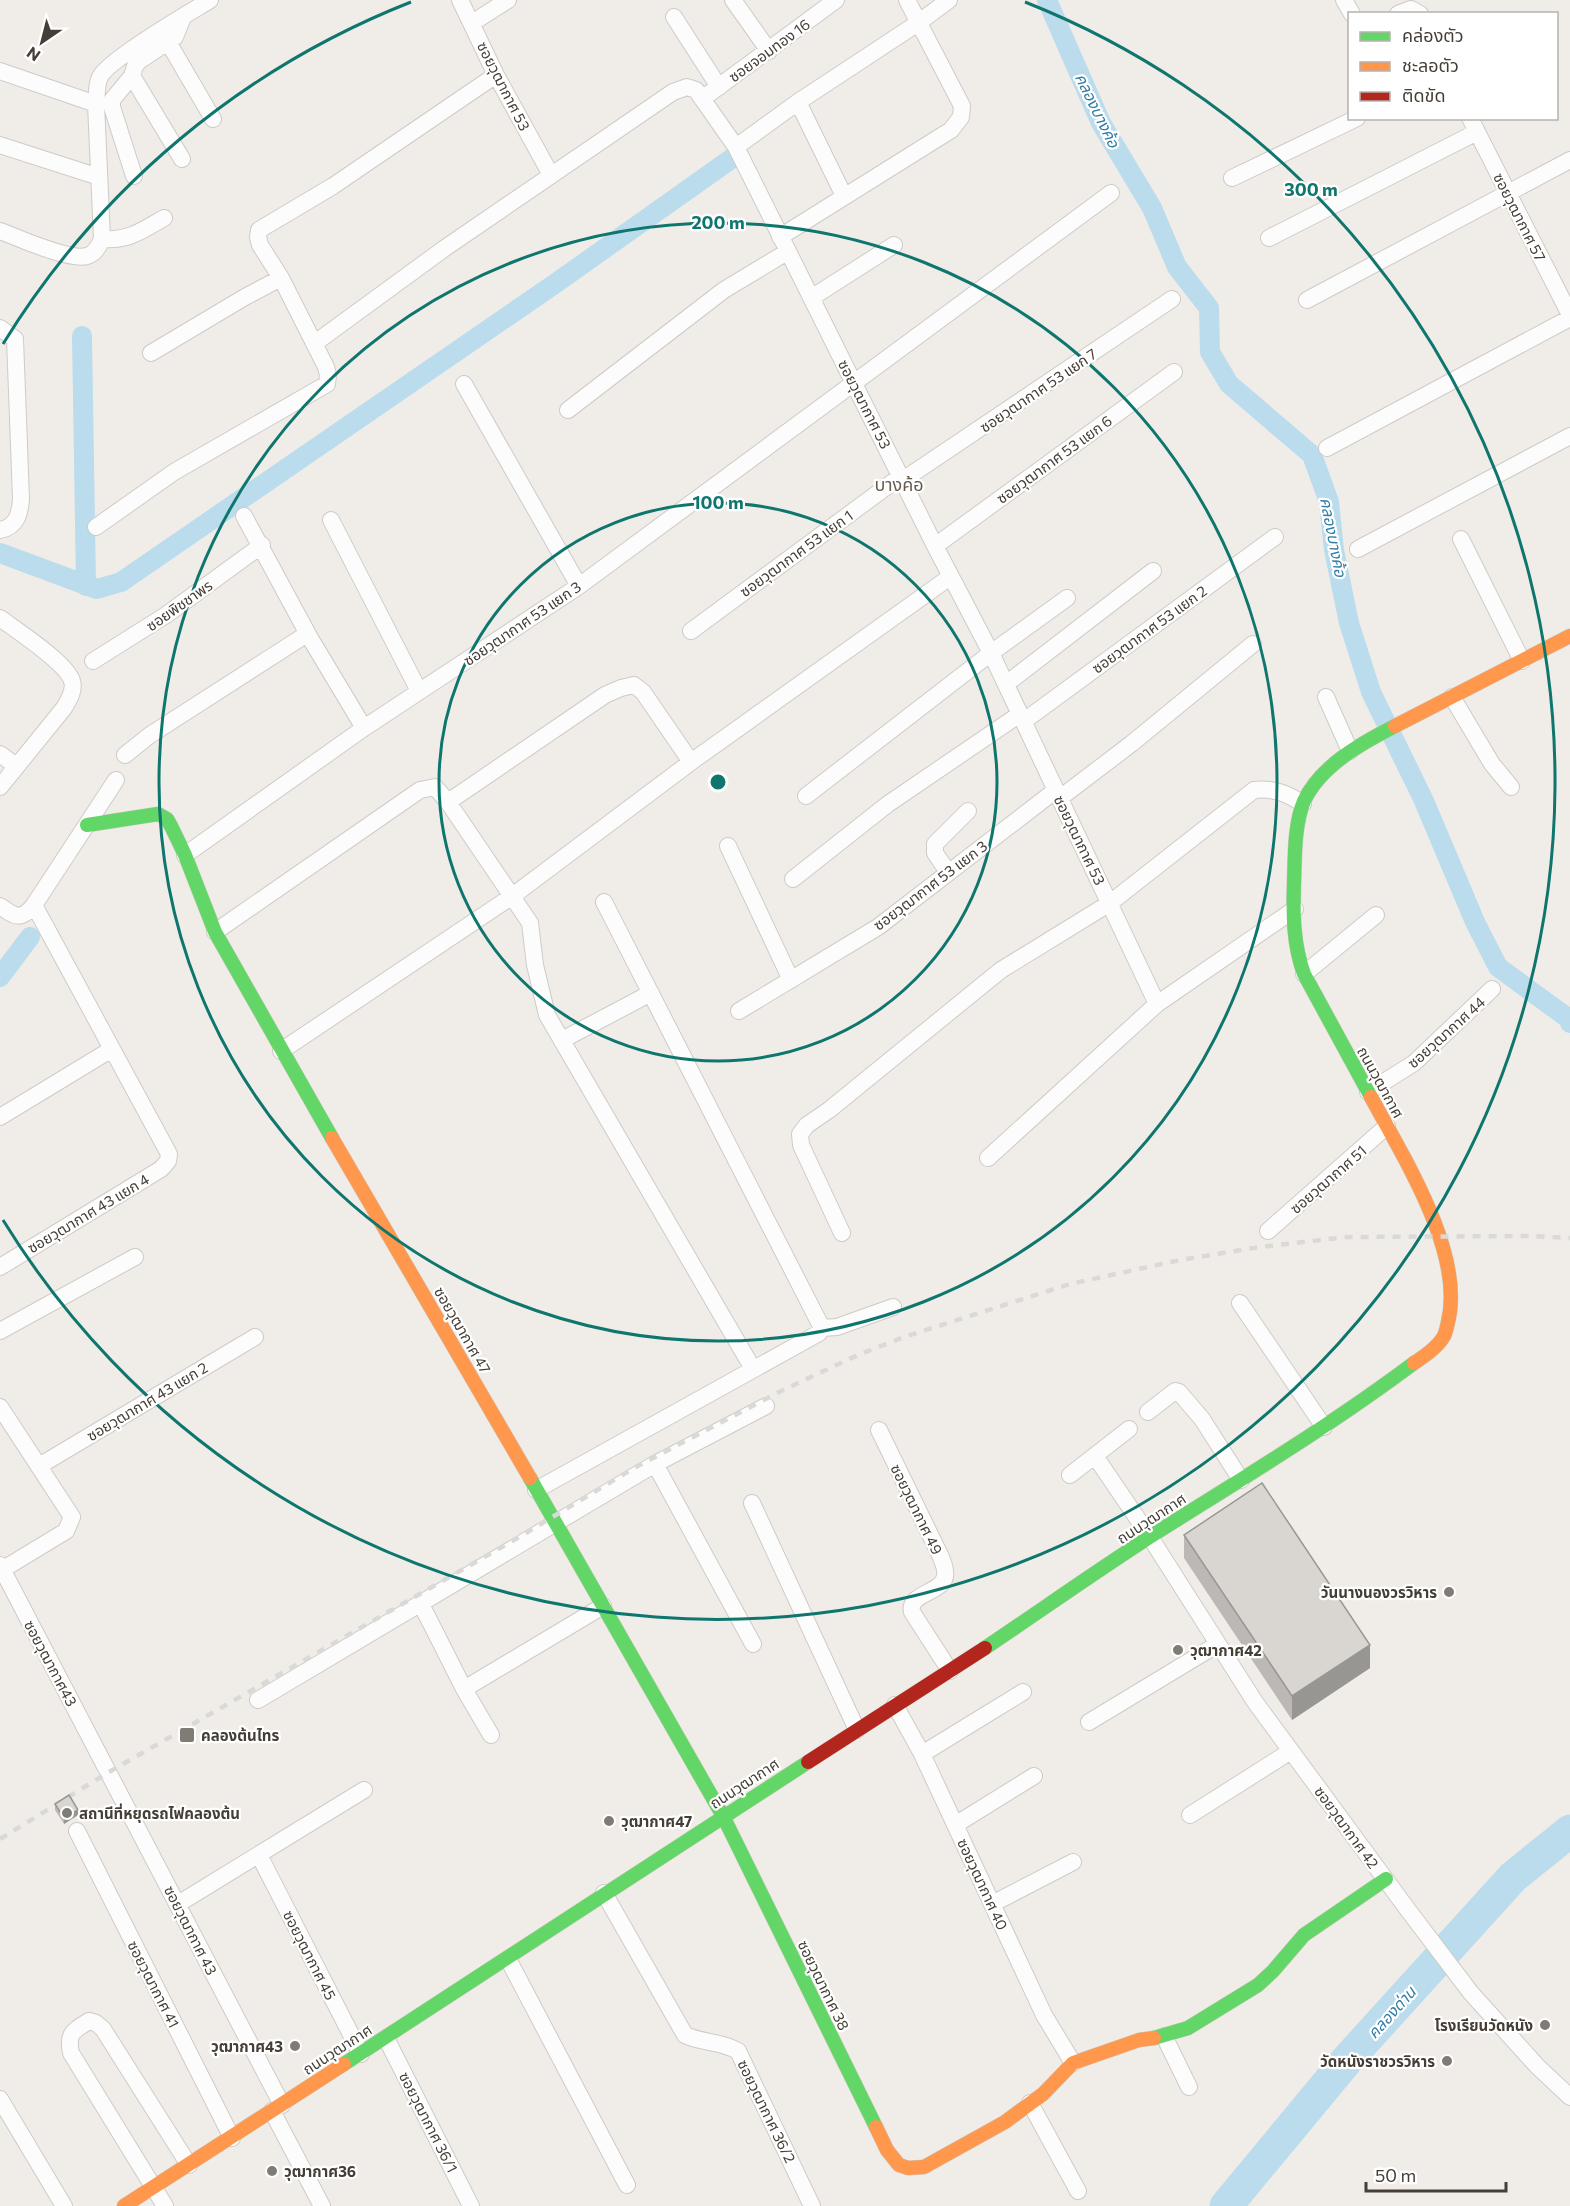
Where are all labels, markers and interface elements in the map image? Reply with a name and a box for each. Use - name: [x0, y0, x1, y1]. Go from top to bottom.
- north arrow: [12, 12, 72, 72]
- legend: [1348, 12, 1558, 120]
- street label: ซอยจอมทอง 16: [725, 15, 813, 85]
- text: คล่องตัว: [1402, 24, 1464, 46]
- street label: ซอยวุฒากาศ 53: [473, 39, 534, 134]
- text: N: [23, 43, 43, 66]
- text: ชะลอตัว: [1402, 54, 1459, 76]
- water label: คลองบางค้อ: [1072, 70, 1125, 151]
- text: ติดขัด: [1402, 84, 1445, 106]
- street label: ซอยวุฒากาศ 57: [1489, 170, 1550, 265]
- text: 300 m: [1284, 178, 1338, 200]
- text: 200 m: [691, 211, 745, 233]
- street label: ซอยวุฒากาศ 53 แยก 7: [976, 344, 1100, 437]
- street label: ซอยวุฒากาศ 53: [834, 357, 895, 452]
- street label: ซอยวุฒากาศ 53 แยก 6: [993, 411, 1116, 508]
- district label: บางค้อ: [874, 473, 924, 495]
- text: 100 m: [692, 491, 744, 513]
- water label: คลองบางค้อ: [1317, 496, 1351, 579]
- street label: ซอยวุฒากาศ 53 แยก 1: [736, 506, 857, 601]
- street label: ซอยพิชชาพร: [142, 576, 216, 634]
- street label: ซอยวุฒากาศ 53 แยก 3: [460, 577, 585, 670]
- street label: ซอยวุฒากาศ 53 แยก 2: [1088, 581, 1210, 677]
- centre of rings: [708, 772, 728, 792]
- street label: ซอยวุฒากาศ 53: [1050, 792, 1109, 888]
- street label: ซอยวุฒากาศ 53 แยก 3: [870, 836, 991, 934]
- street label: ซอยวุฒากาศ 44: [1403, 992, 1489, 1072]
- street label: ถนนวุฒากาศ: [1353, 1043, 1408, 1121]
- street label: ซอยวุฒากาศ 51: [1286, 1141, 1371, 1218]
- street label: ซอยวุฒากาศ 43 แยก 4: [24, 1170, 153, 1257]
- street label: ซอยวุฒากาศ 47: [430, 1284, 495, 1377]
- street label: ซอยวุฒากาศ 43 แยก 2: [83, 1358, 211, 1445]
- street label: ซอยวุฒากาศ 49: [886, 1461, 947, 1558]
- street label: ถนนวุฒากาศ: [1113, 1489, 1190, 1548]
- place label: วันนางนองวรวิหาร: [1321, 1583, 1437, 1601]
- marker: วันนางนองวรวิหาร: [1442, 1585, 1456, 1599]
- street label: ซอยวุฒากาศ43: [20, 1617, 81, 1710]
- place label: วุฒากาศ42: [1190, 1641, 1262, 1660]
- marker: วุฒากาศ42: [1171, 1643, 1185, 1657]
- marker: คลองต้นไทร: [178, 1726, 196, 1744]
- place label: คลองต้นไทร: [201, 1726, 280, 1744]
- street label: ถนนวุฒากาศ: [706, 1754, 783, 1813]
- street label: ซอยวุฒากาศ 42: [1310, 1782, 1383, 1872]
- place label: สถานีที่หยุดรถไฟคลองต้น: [79, 1803, 240, 1823]
- marker: สถานีที่หยุดรถไฟคลองต้น: [60, 1806, 74, 1820]
- place label: วุฒากาศ47: [621, 1812, 692, 1831]
- marker: วุฒากาศ47: [602, 1814, 616, 1828]
- street label: ซอยวุฒากาศ 40: [953, 1835, 1012, 1933]
- street label: ซอยวุฒากาศ 43: [160, 1882, 221, 1978]
- street label: ซอยวุฒากาศ 45: [279, 1907, 340, 2003]
- street label: ซอยวุฒากาศ 41: [123, 1937, 184, 2031]
- street label: ซอยวุฒากาศ 38: [794, 1937, 854, 2033]
- water label: คลองด่าน: [1363, 1981, 1420, 2042]
- place label: โรงเรียนวัดหนัง: [1435, 2016, 1533, 2034]
- marker: โรงเรียนวัดหนัง: [1538, 2018, 1552, 2032]
- street label: ถนนวุฒากาศ: [299, 2020, 376, 2079]
- place label: วุฒากาศ43: [211, 2037, 283, 2056]
- marker: วุฒากาศ43: [288, 2039, 302, 2053]
- place label: วัดหนังราชวรวิหาร: [1320, 2052, 1435, 2070]
- marker: วัดหนังราชวรวิหาร: [1440, 2054, 1454, 2068]
- street label: ซอยวุฒากาศ 36/2: [733, 2056, 800, 2166]
- street label: ซอยวุฒากาศ 36/1: [395, 2069, 462, 2176]
- scale bar: [1366, 2155, 1506, 2193]
- place label: วุฒากาศ36: [284, 2162, 356, 2181]
- marker: วุฒากาศ36: [265, 2164, 279, 2178]
- text: 50 m: [1375, 2164, 1416, 2186]

